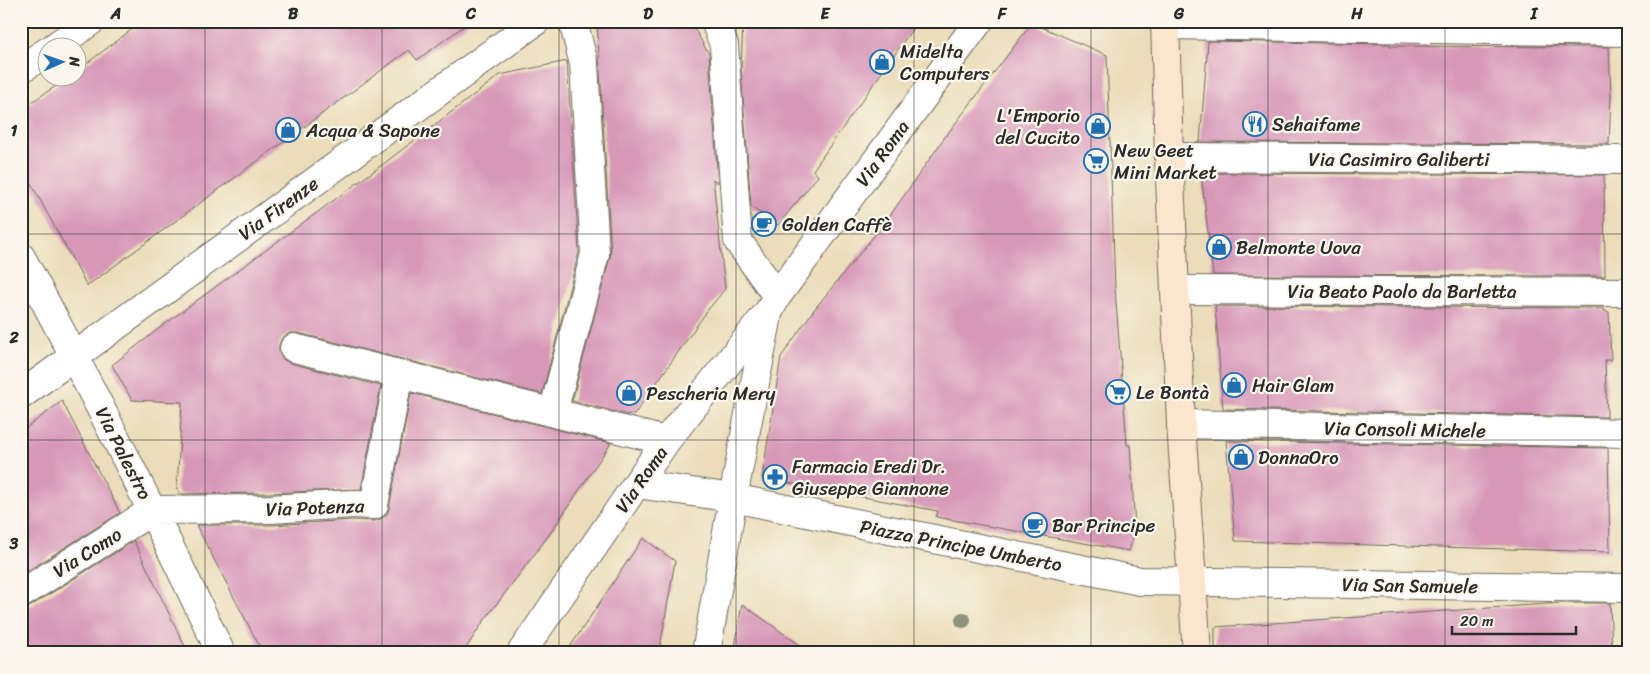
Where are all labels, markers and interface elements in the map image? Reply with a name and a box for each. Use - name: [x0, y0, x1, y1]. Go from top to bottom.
- text: A: [110, 0, 121, 28]
- text: B: [288, 0, 299, 28]
- text: C: [465, 0, 477, 28]
- text: D: [643, 0, 653, 28]
- text: E: [821, 0, 831, 28]
- text: F: [997, 0, 1008, 28]
- text: G: [1173, 0, 1185, 28]
- text: H: [1350, 0, 1363, 28]
- text: I: [1530, 0, 1539, 28]
- place label: Midelta Computers: [900, 35, 990, 90]
- north arrow: [38, 38, 88, 88]
- shop icon: Midelta Computers: [869, 49, 895, 75]
- text: N: [62, 55, 87, 67]
- place label: L'Emporio del Cucito: [995, 99, 1080, 154]
- place label: Sehaifame: [1272, 108, 1361, 141]
- restaurant icon: Sehaifame: [1242, 111, 1268, 137]
- street label: Via Roma: [847, 112, 918, 194]
- shop icon: L'Emporio del Cucito: [1085, 113, 1111, 139]
- place label: Acqua & Sapone: [305, 114, 440, 147]
- text: 1: [11, 116, 18, 145]
- shop icon: Acqua & Sapone: [275, 117, 301, 143]
- place label: New Geet Mini Market: [1114, 134, 1217, 189]
- street label: Via Casimiro Galiberti: [1308, 143, 1490, 176]
- supermarket icon: New Geet Mini Market: [1083, 148, 1109, 174]
- street label: Via Firenze: [231, 168, 326, 249]
- place label: Golden Caffè: [782, 208, 892, 241]
- cafe icon: Golden Caffè: [751, 211, 777, 237]
- place label: Belmonte Uova: [1236, 231, 1361, 264]
- shop icon: Belmonte Uova: [1206, 234, 1232, 260]
- street label: Via Beato Paolo da Barletta: [1287, 275, 1517, 308]
- text: 2: [8, 323, 19, 352]
- place label: Hair Glam: [1252, 369, 1334, 402]
- shop icon: Hair Glam: [1221, 372, 1247, 398]
- place label: Le Bontà: [1136, 376, 1210, 409]
- place label: Pescheria Mery: [646, 377, 776, 410]
- supermarket icon: Le Bontà: [1105, 379, 1131, 405]
- shop icon: Pescheria Mery: [616, 380, 642, 406]
- street label: Via Palestro: [86, 401, 161, 506]
- street label: Via Consoli Michele: [1324, 412, 1486, 447]
- street label: Via Roma: [606, 438, 677, 520]
- place label: DonnaOro: [1258, 441, 1339, 474]
- shop icon: DonnaOro: [1228, 444, 1254, 470]
- place label: Farmacia Eredi Dr. Giuseppe Giannone: [792, 450, 949, 505]
- pharmacy icon: Farmacia Eredi Dr. Giuseppe Giannone: [762, 464, 788, 490]
- street label: Via Potenza: [265, 489, 365, 526]
- place label: Bar Principe: [1052, 509, 1156, 542]
- street label: Piazza Principe Umberto: [857, 510, 1065, 581]
- cafe icon: Bar Principe: [1022, 512, 1048, 538]
- street label: Via Como: [46, 518, 129, 587]
- text: 3: [9, 529, 19, 558]
- street label: Via San Samuele: [1341, 568, 1479, 603]
- scale bar: [1452, 604, 1576, 636]
- text: 20 m: [1460, 608, 1494, 634]

